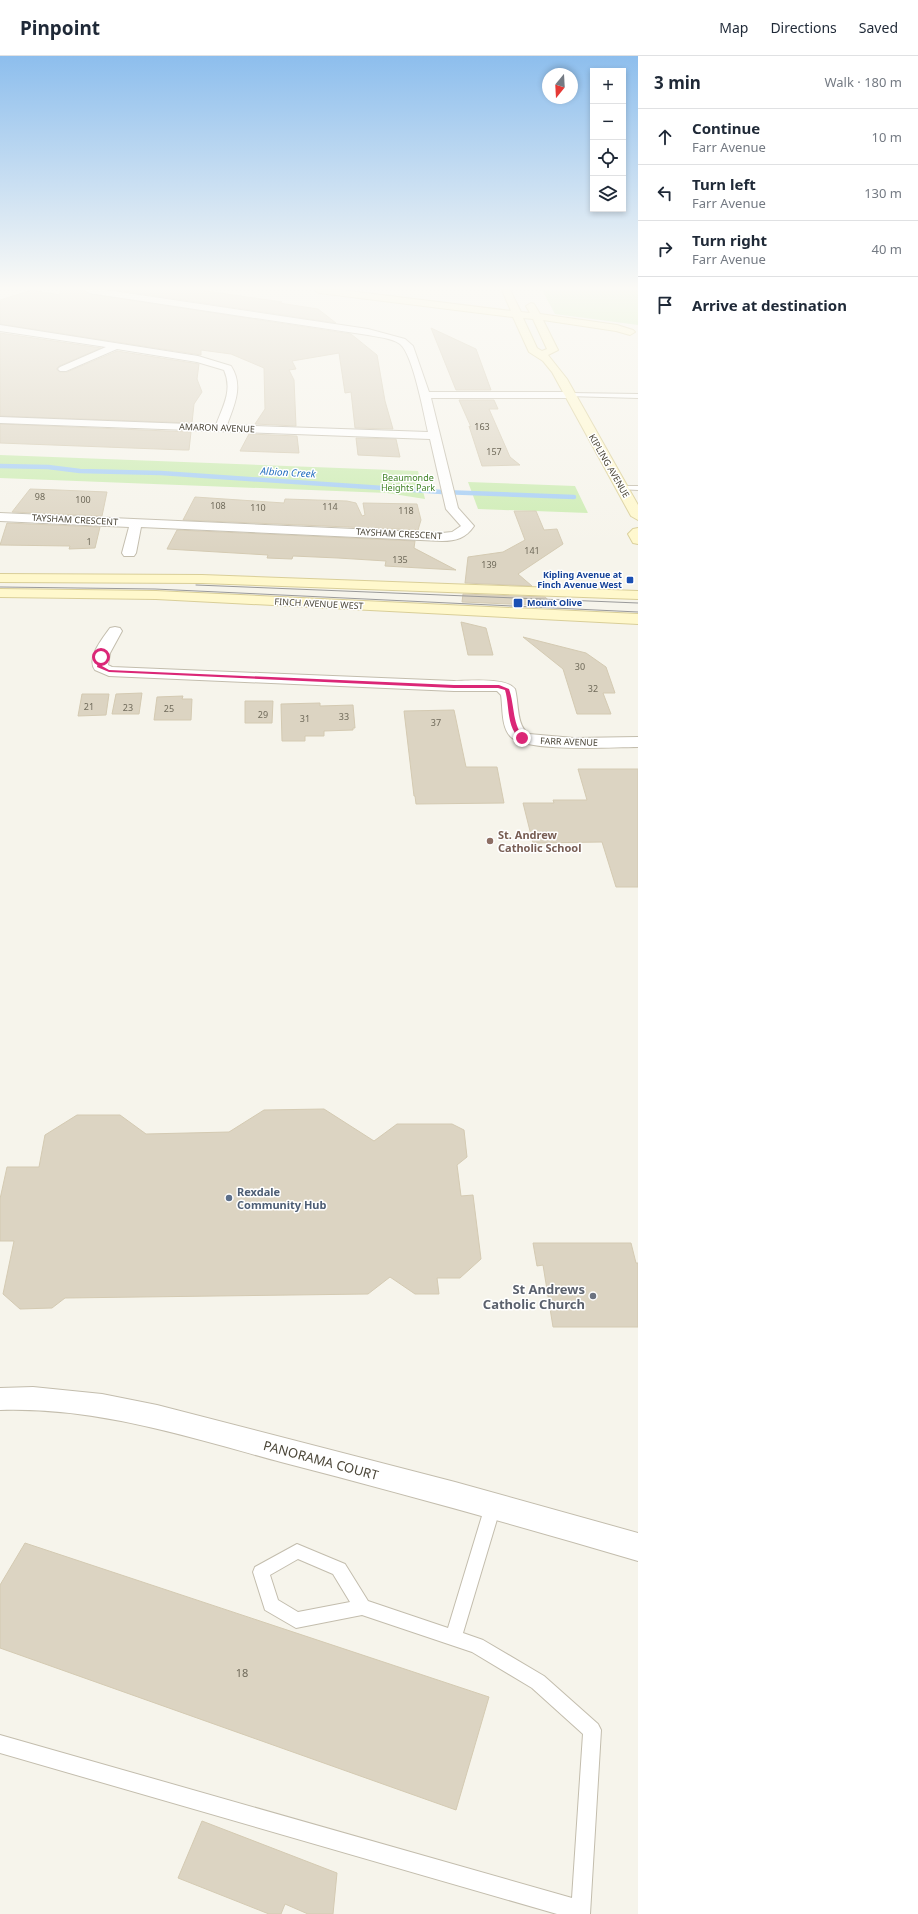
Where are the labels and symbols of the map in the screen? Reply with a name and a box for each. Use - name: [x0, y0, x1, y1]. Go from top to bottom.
- north arrow: [542, 68, 578, 104]
- street label: AMARON AVENUE: [179, 420, 255, 435]
- house number: 163: [474, 420, 490, 433]
- street label: KIPLING AVENUE: [586, 431, 633, 500]
- house number: 157: [486, 445, 502, 458]
- water label: Albion Creek: [259, 464, 317, 480]
- park label: Beaumonde Heights Park: [381, 471, 435, 494]
- house number: 98: [35, 490, 45, 503]
- house number: 100: [75, 493, 91, 506]
- house number: 108: [210, 499, 226, 512]
- house number: 114: [322, 500, 338, 513]
- house number: 110: [250, 501, 266, 514]
- house number: 118: [398, 504, 414, 517]
- street label: TAYSHAM CRESCENT: [32, 511, 118, 528]
- street label: TAYSHAM CRESCENT: [356, 525, 442, 542]
- house number: 1: [86, 535, 92, 548]
- house number: 141: [524, 544, 540, 557]
- house number: 135: [392, 553, 408, 566]
- house number: 139: [481, 558, 497, 571]
- place label: Kipling Avenue at Finch Avenue West: [537, 568, 622, 591]
- marker: Kipling Avenue at Finch Avenue West: [625, 575, 635, 585]
- street label: FINCH AVENUE WEST: [274, 595, 364, 612]
- place label: Mount Olive: [527, 596, 582, 609]
- marker: Mount Olive: [512, 597, 524, 609]
- route start: [92, 648, 110, 666]
- house number: 30: [575, 660, 585, 673]
- house number: 32: [588, 682, 598, 695]
- house number: 21: [84, 700, 94, 713]
- house number: 23: [123, 701, 133, 714]
- house number: 25: [164, 702, 174, 715]
- house number: 29: [258, 708, 268, 721]
- house number: 33: [339, 710, 349, 723]
- house number: 31: [300, 712, 310, 725]
- house number: 37: [431, 716, 441, 729]
- route end: [513, 729, 531, 747]
- street label: FARR AVENUE: [540, 734, 598, 749]
- place label: St. Andrew Catholic School: [498, 827, 581, 855]
- marker: St. Andrew Catholic School: [485, 836, 495, 846]
- place label: Rexdale Community Hub: [237, 1184, 326, 1212]
- marker: Rexdale Community Hub: [224, 1193, 234, 1203]
- place label: St Andrews Catholic Church: [483, 1280, 585, 1313]
- marker: St Andrews Catholic Church: [588, 1291, 598, 1301]
- street label: PANORAMA COURT: [262, 1436, 381, 1484]
- house number: 18: [236, 1665, 248, 1680]

